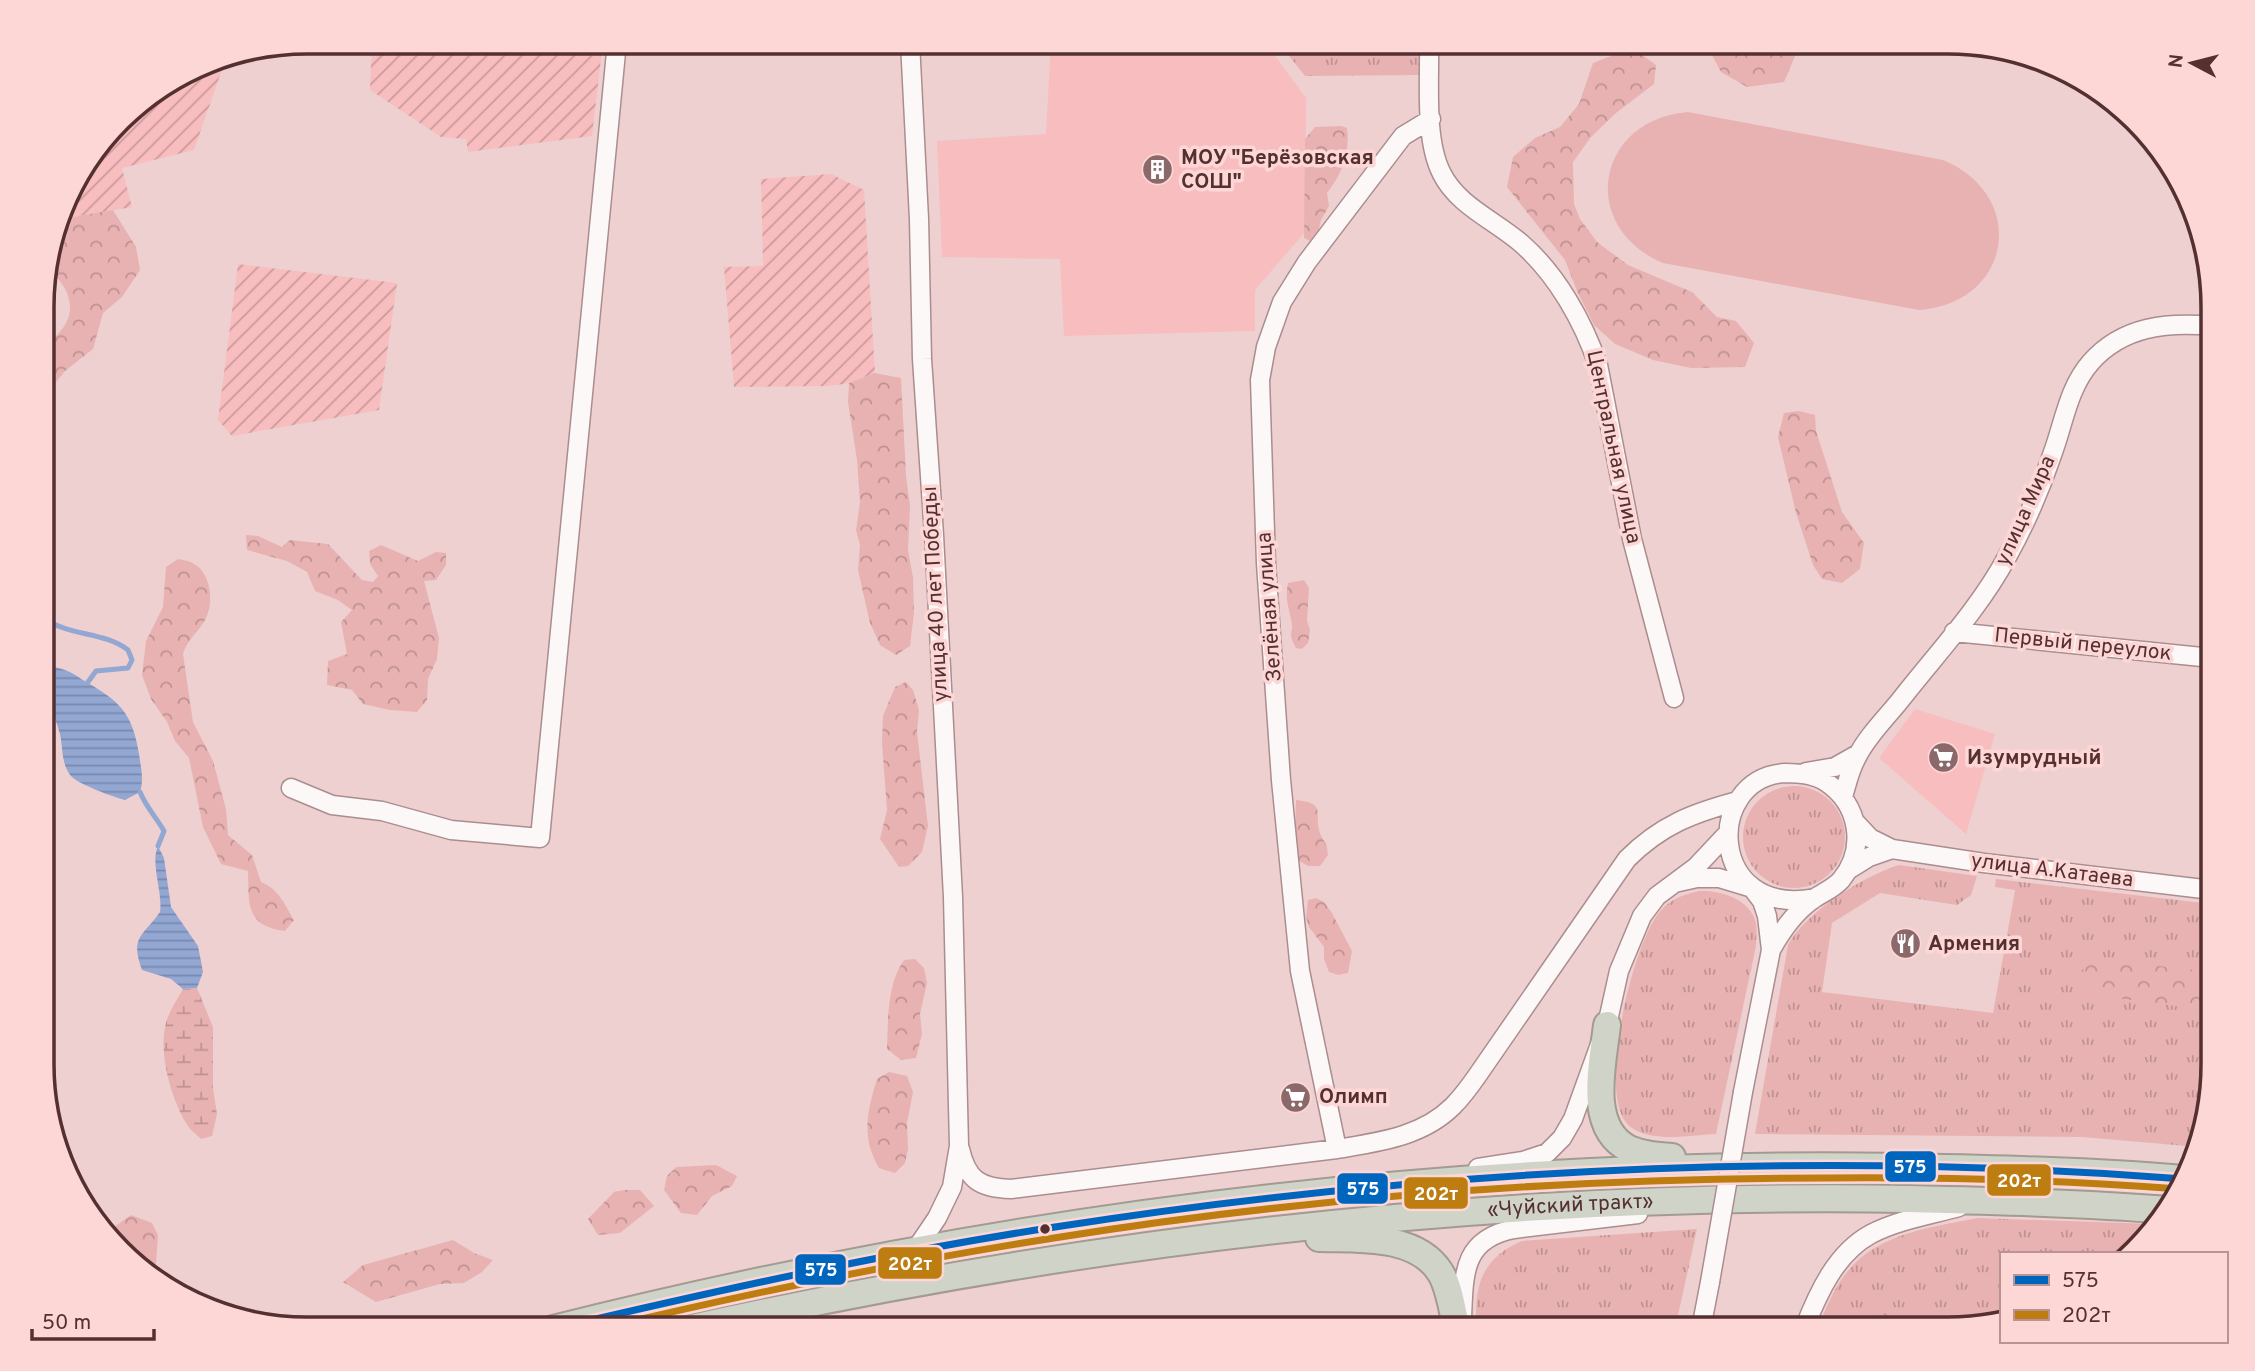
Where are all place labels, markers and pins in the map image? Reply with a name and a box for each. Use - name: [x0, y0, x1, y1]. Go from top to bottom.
- place label: МОУ "Берёзовская СОШ": [1181, 145, 1374, 196]
- building icon: МОУ "Берёзовская СОШ": [1141, 153, 1175, 187]
- supermarket icon: Изумрудный: [1927, 741, 1961, 775]
- place label: Изумрудный: [1967, 745, 2102, 772]
- restaurant icon: Армения: [1888, 927, 1922, 961]
- place label: Армения: [1928, 931, 2020, 958]
- supermarket icon: Олимп: [1279, 1080, 1313, 1114]
- place label: Олимп: [1319, 1084, 1388, 1111]
- unlabelled marker: [1038, 1222, 1052, 1236]

